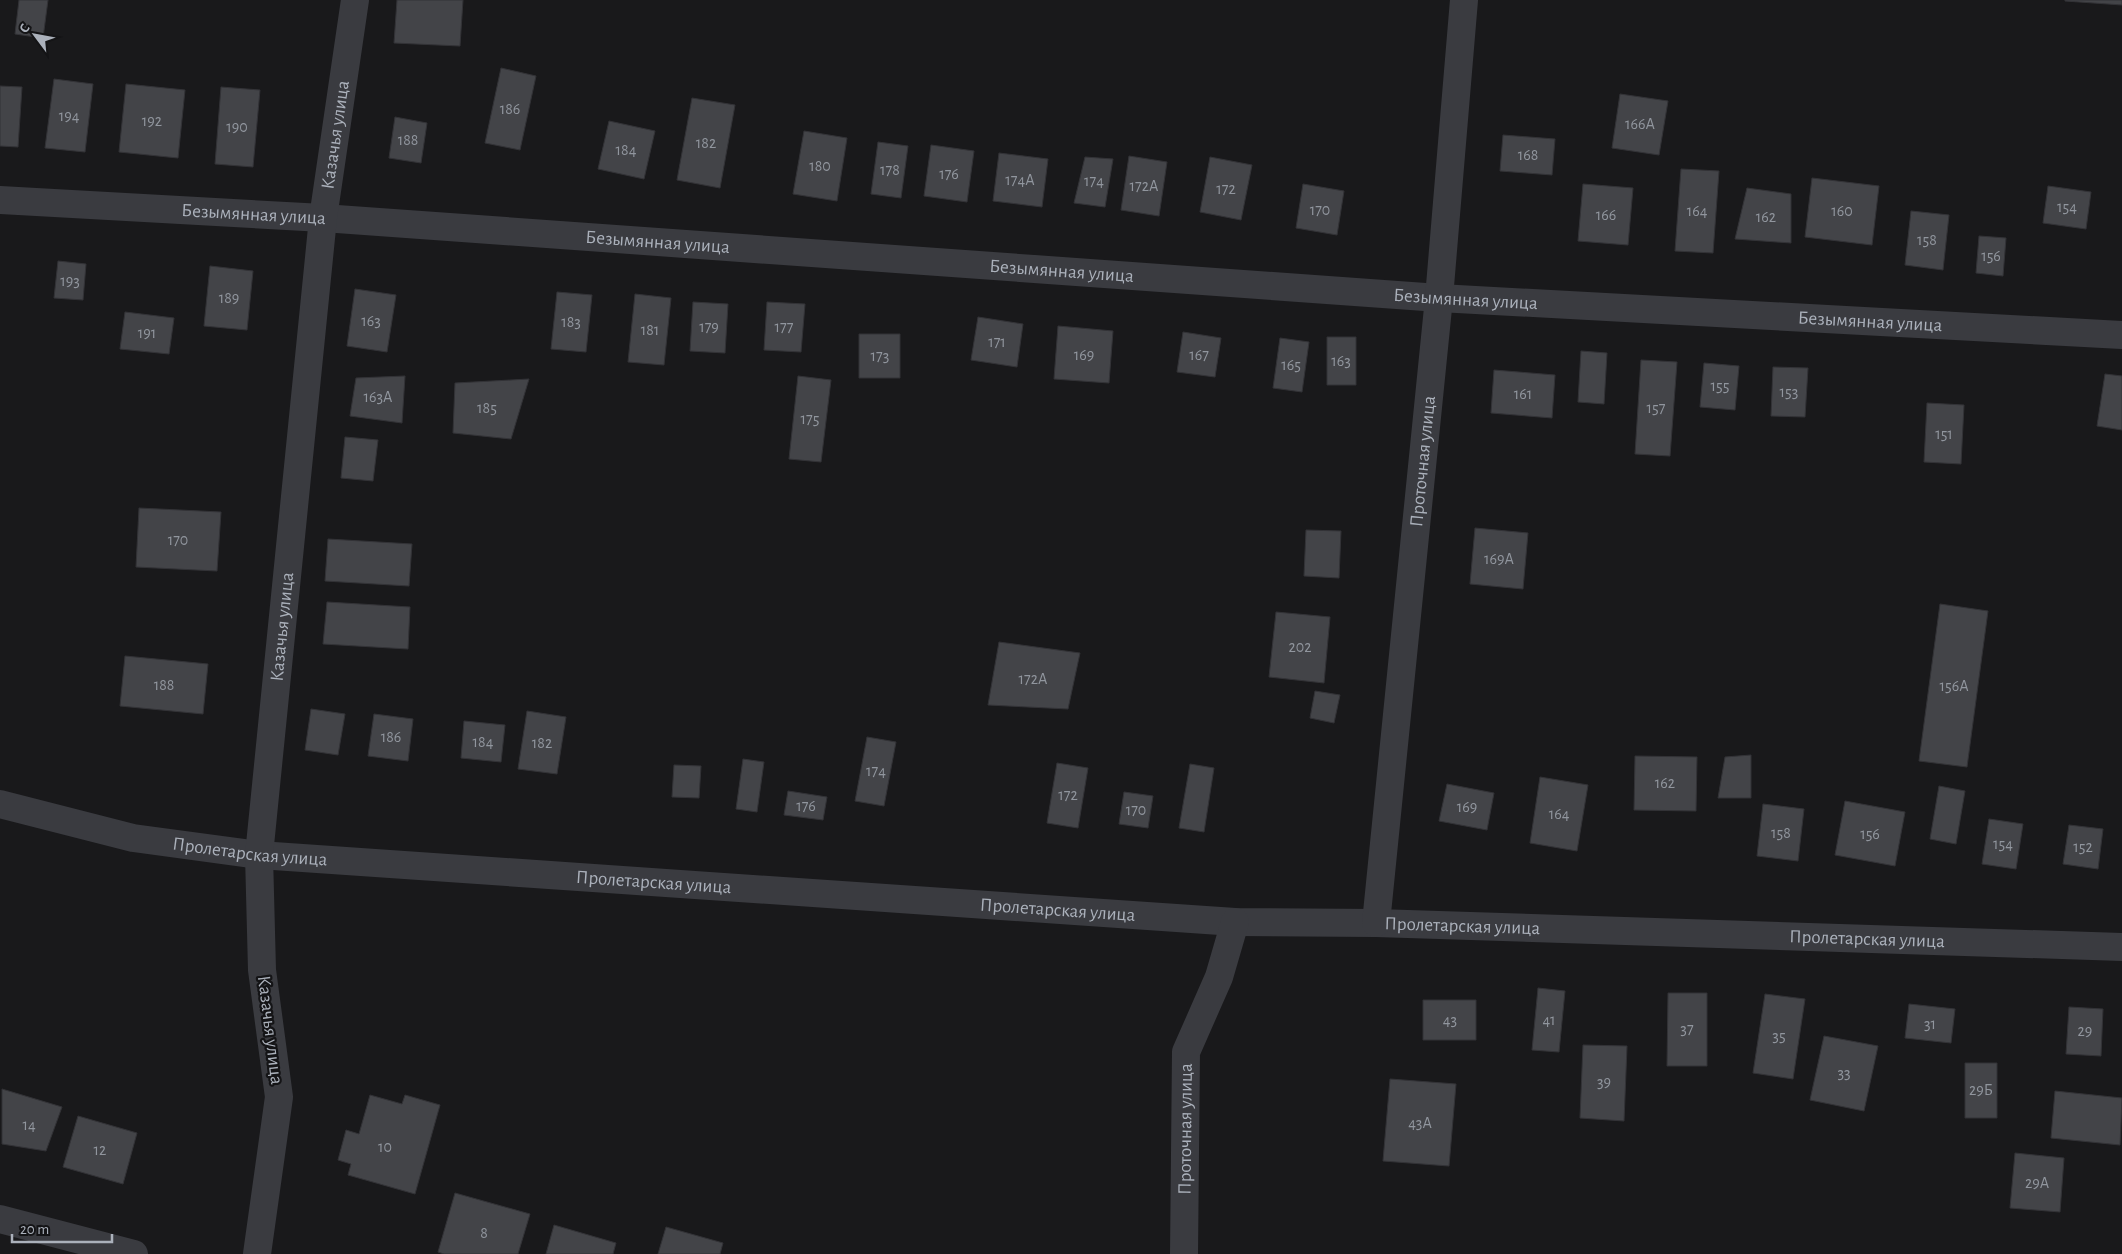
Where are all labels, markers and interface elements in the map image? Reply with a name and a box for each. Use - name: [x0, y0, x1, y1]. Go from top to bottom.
- north arrow: [10, 10, 60, 60]
- text: С: [17, 21, 33, 36]
- street label: Казачья улица: [318, 79, 353, 190]
- house number: 186: [500, 101, 520, 117]
- house number: 194: [59, 108, 80, 124]
- house number: 192: [142, 113, 162, 129]
- house number: 166А: [1625, 116, 1656, 132]
- house number: 190: [226, 119, 248, 135]
- house number: 188: [398, 132, 418, 148]
- house number: 182: [696, 135, 716, 151]
- house number: 184: [616, 142, 637, 158]
- house number: 168: [1518, 147, 1538, 163]
- house number: 180: [809, 158, 831, 174]
- house number: 178: [880, 162, 900, 178]
- house number: 176: [939, 166, 959, 182]
- house number: 174А: [1005, 172, 1035, 188]
- house number: 174: [1084, 173, 1104, 189]
- house number: 172А: [1130, 178, 1159, 194]
- house number: 172: [1216, 181, 1236, 197]
- house number: 154: [2057, 199, 2077, 215]
- street label: Безымянная улица: [181, 201, 327, 228]
- house number: 170: [1310, 202, 1330, 218]
- house number: 164: [1687, 203, 1708, 219]
- house number: 160: [1831, 203, 1853, 219]
- house number: 166: [1596, 207, 1616, 223]
- house number: 162: [1756, 209, 1776, 225]
- street label: Безымянная улица: [585, 227, 731, 257]
- house number: 158: [1917, 232, 1937, 248]
- house number: 156: [1981, 248, 2001, 264]
- street label: Безымянная улица: [989, 256, 1135, 286]
- house number: 193: [60, 273, 80, 289]
- street label: Безымянная улица: [1393, 285, 1539, 313]
- house number: 189: [219, 290, 239, 306]
- street label: Безымянная улица: [1797, 308, 1943, 335]
- house number: 163: [361, 313, 381, 329]
- house number: 183: [561, 314, 581, 330]
- house number: 179: [699, 319, 719, 335]
- house number: 177: [775, 319, 794, 335]
- house number: 181: [641, 322, 659, 338]
- house number: 191: [138, 325, 156, 341]
- house number: 171: [988, 334, 1006, 350]
- house number: 169: [1074, 347, 1094, 363]
- house number: 167: [1189, 347, 1209, 363]
- house number: 173: [871, 348, 889, 364]
- house number: 163: [1331, 353, 1351, 369]
- house number: 165: [1281, 357, 1301, 373]
- house number: 155: [1711, 378, 1729, 394]
- house number: 153: [1780, 384, 1798, 400]
- house number: 161: [1514, 386, 1532, 402]
- house number: 163А: [363, 389, 393, 405]
- street label: Проточная улица: [1406, 395, 1439, 528]
- house number: 185: [477, 400, 497, 416]
- house number: 157: [1647, 400, 1666, 416]
- house number: 175: [801, 411, 819, 427]
- house number: 151: [1935, 426, 1953, 442]
- house number: 170: [168, 532, 188, 548]
- house number: 169А: [1484, 551, 1515, 567]
- street label: Казачья улица: [267, 571, 297, 682]
- house number: 202: [1288, 639, 1312, 655]
- house number: 172А: [1019, 671, 1048, 687]
- house number: 188: [154, 677, 174, 693]
- house number: 156А: [1939, 678, 1969, 694]
- house number: 186: [381, 729, 401, 745]
- house number: 184: [473, 734, 494, 750]
- house number: 182: [532, 735, 552, 751]
- house number: 174: [866, 763, 886, 779]
- house number: 162: [1655, 775, 1675, 791]
- house number: 172: [1058, 787, 1078, 803]
- house number: 176: [796, 798, 816, 814]
- house number: 169: [1457, 799, 1477, 815]
- house number: 170: [1126, 802, 1146, 818]
- house number: 164: [1549, 806, 1570, 822]
- house number: 158: [1771, 825, 1791, 841]
- house number: 156: [1860, 826, 1880, 842]
- street label: Пролетарская улица: [171, 834, 328, 869]
- house number: 154: [1993, 836, 2013, 852]
- house number: 152: [2073, 839, 2093, 855]
- street label: Пролетарская улица: [575, 867, 732, 897]
- street label: Пролетарская улица: [979, 895, 1136, 925]
- street label: Пролетарская улица: [1384, 914, 1541, 938]
- street label: Пролетарская улица: [1789, 927, 1945, 951]
- street label: Казачья улица: [254, 974, 286, 1086]
- house number: 43: [1443, 1012, 1457, 1028]
- house number: 41: [1542, 1012, 1556, 1028]
- house number: 31: [1924, 1016, 1936, 1032]
- house number: 37: [1680, 1021, 1694, 1037]
- house number: 29: [2078, 1023, 2092, 1039]
- house number: 35: [1772, 1028, 1786, 1044]
- street label: Проточная улица: [1175, 1063, 1195, 1195]
- house number: 33: [1837, 1065, 1851, 1081]
- house number: 39: [1597, 1074, 1611, 1090]
- house number: 29Б: [1969, 1082, 1993, 1098]
- house number: 43А: [1408, 1115, 1432, 1131]
- house number: 14: [22, 1117, 36, 1133]
- house number: 10: [378, 1139, 392, 1155]
- house number: 12: [94, 1142, 106, 1158]
- house number: 29А: [2025, 1175, 2050, 1191]
- scale bar: [12, 1212, 112, 1244]
- text: 20 m: [20, 1222, 49, 1237]
- house number: 8: [480, 1225, 488, 1241]

